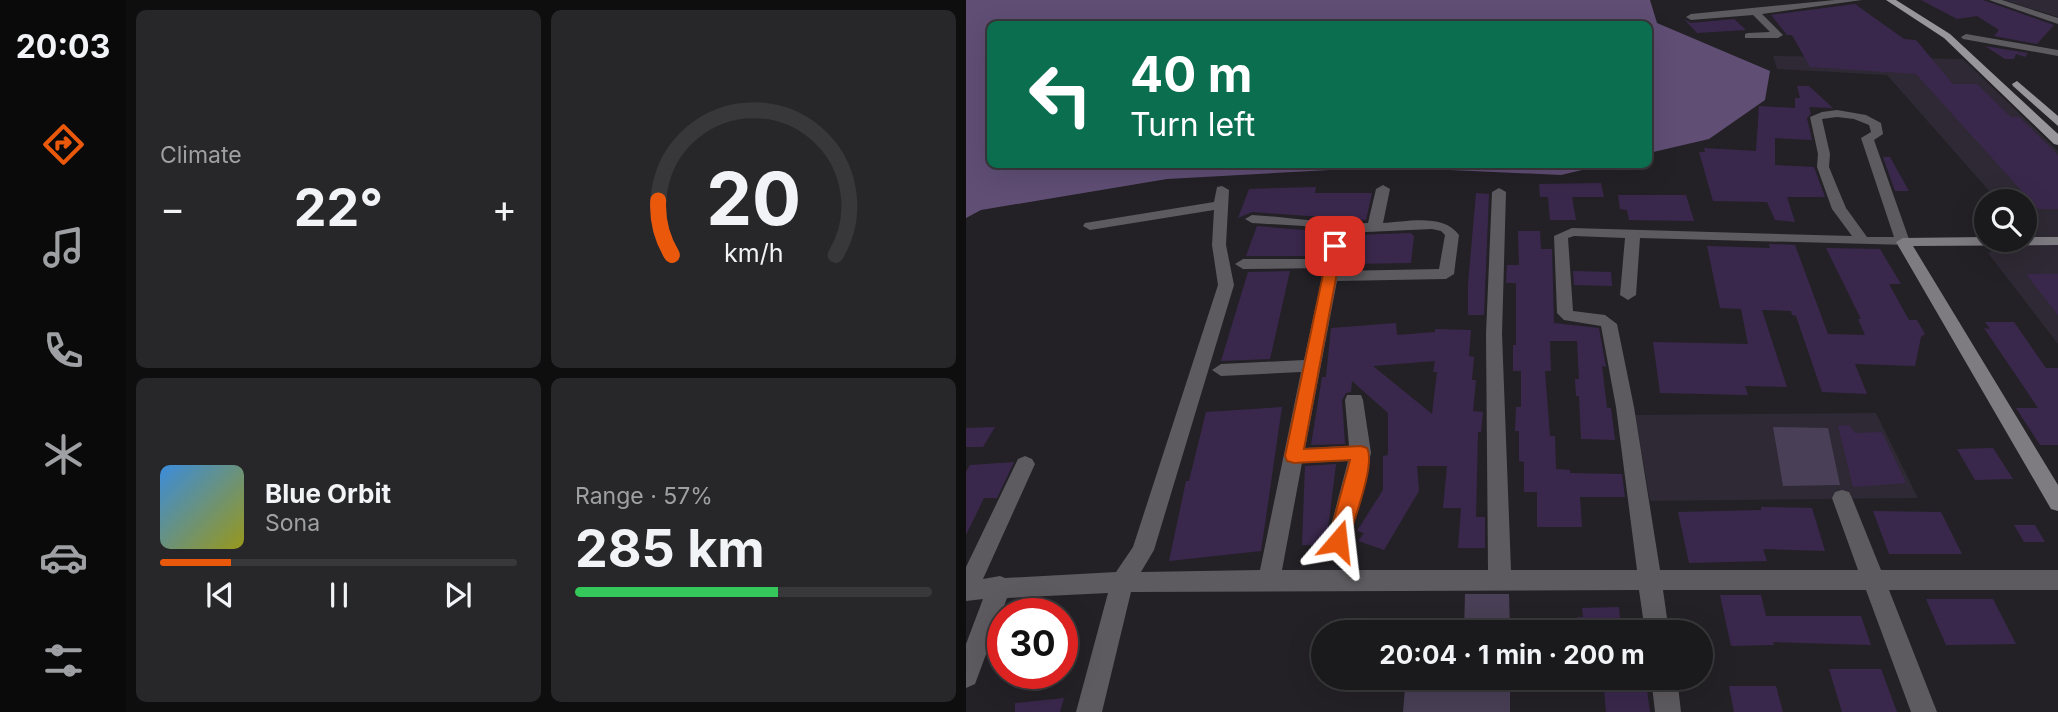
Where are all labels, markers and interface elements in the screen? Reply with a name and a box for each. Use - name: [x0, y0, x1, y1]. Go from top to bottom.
- text: 20:03: [16, 27, 110, 66]
- text: 40 m: [1130, 45, 1253, 104]
- icon: left: [1015, 49, 1106, 140]
- text: Turn left: [1130, 105, 1255, 144]
- icon: directions: [39, 120, 88, 169]
- text: Climate: [160, 141, 242, 169]
- text: 20: [706, 154, 801, 243]
- text: 22°: [294, 176, 383, 239]
- text: −: [160, 185, 185, 231]
- text: +: [492, 185, 517, 231]
- map controls: [1974, 189, 2037, 252]
- button: search: [1974, 189, 2037, 252]
- pin: [1305, 216, 1365, 276]
- icon: music: [39, 223, 88, 272]
- icon: arrive: [1316, 227, 1354, 265]
- text: km/h: [724, 238, 783, 268]
- icon: phone: [39, 326, 88, 375]
- icon: climate: [39, 430, 88, 479]
- text: Blue Orbit: [265, 478, 391, 509]
- text: Range · 57%: [575, 482, 713, 510]
- position arrow: [1301, 504, 1375, 578]
- text: Sona: [265, 509, 320, 537]
- text: 285 km: [575, 517, 765, 580]
- icon: car: [39, 533, 88, 582]
- icon: previous: [201, 576, 239, 614]
- icon: pause: [320, 576, 358, 614]
- icon: next: [439, 576, 477, 614]
- speed limit sign: 30: [987, 598, 1078, 689]
- icon: filters: [39, 636, 88, 685]
- text: 20:04 · 1 min · 200 m: [1379, 639, 1645, 670]

